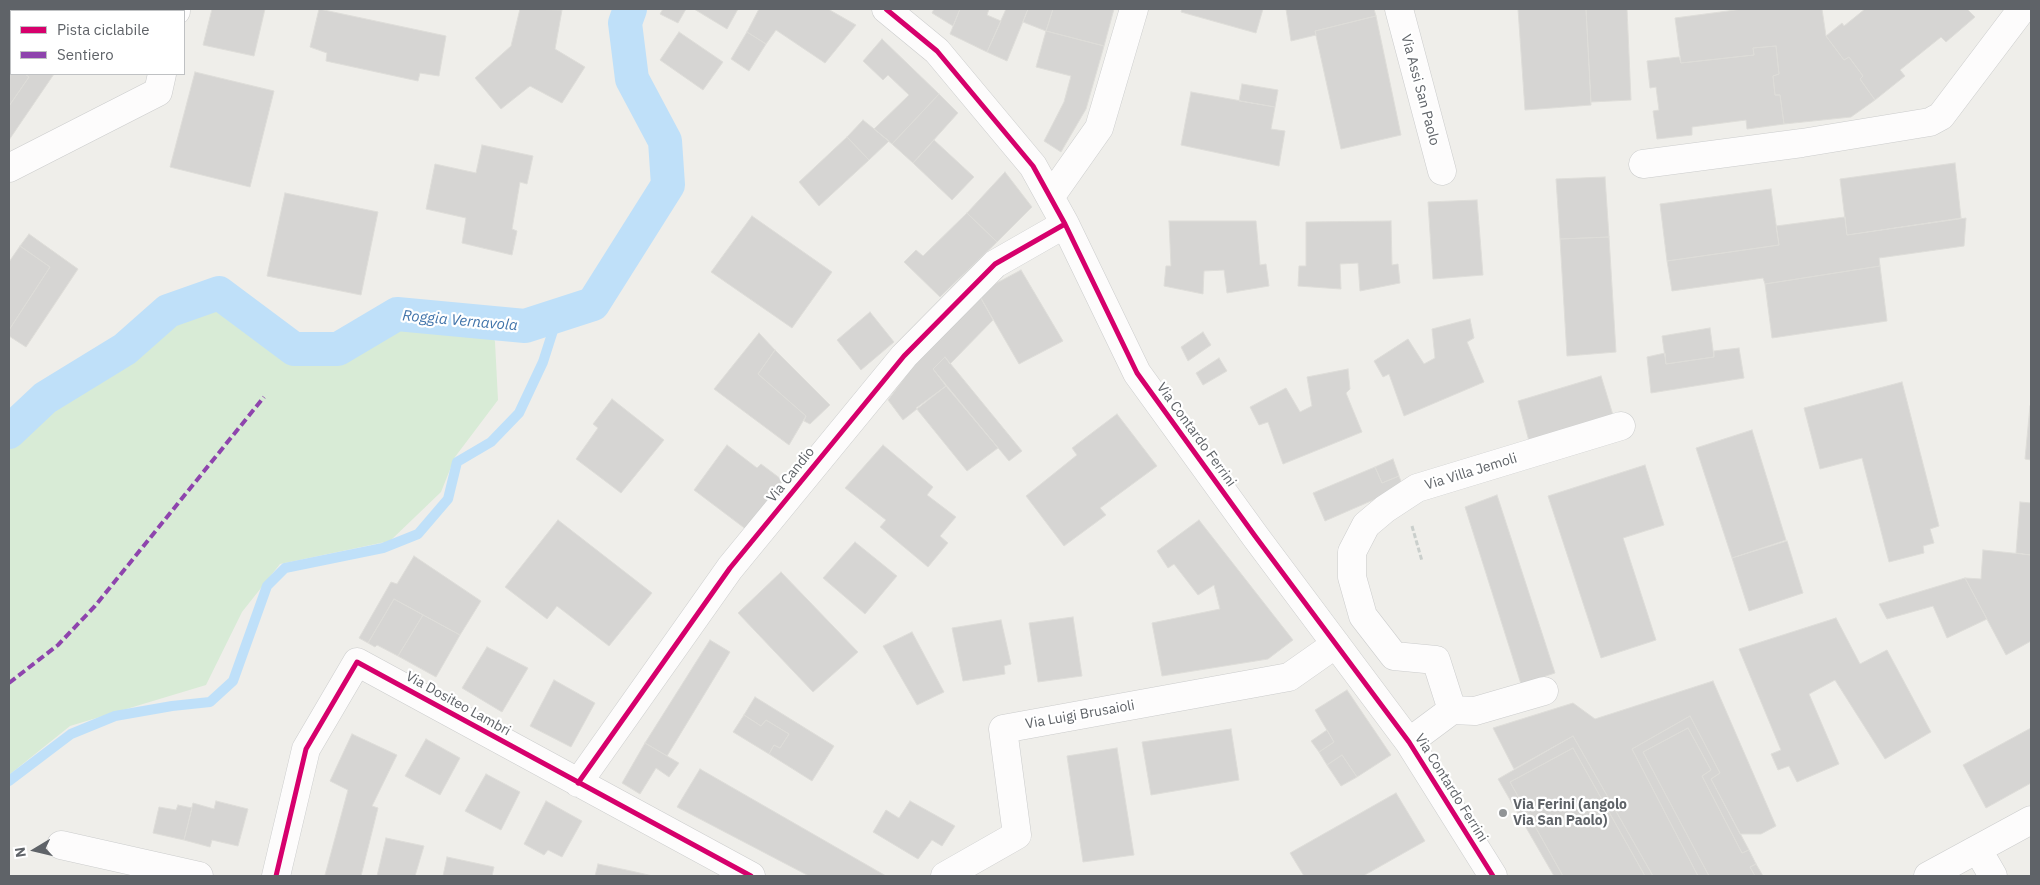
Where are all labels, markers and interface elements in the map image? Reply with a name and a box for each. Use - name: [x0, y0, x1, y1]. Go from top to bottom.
- legend: [10, 10, 185, 75]
- text: Pista ciclabile: [57, 20, 150, 39]
- street label: Via Assi San Paolo: [1397, 33, 1443, 147]
- text: Sentiero: [57, 45, 114, 64]
- water label: Roggia Vernavola: [402, 307, 518, 335]
- street label: Via Contardo Ferrini: [1153, 380, 1239, 490]
- street label: Via Candio: [764, 444, 818, 506]
- street label: Via Villa Jemoli: [1423, 450, 1519, 494]
- street label: Via Dositeo Lambri: [403, 668, 513, 740]
- street label: Via Luigi Brusaioli: [1024, 697, 1136, 733]
- street label: Via Contardo Ferrini: [1411, 731, 1491, 845]
- place label: Via Ferini (angolo Via San Paolo): [1513, 797, 1627, 830]
- marker: Via Ferini (angolo Via San Paolo): [1497, 807, 1509, 819]
- north arrow: [10, 825, 60, 875]
- text: N: [11, 846, 30, 859]

